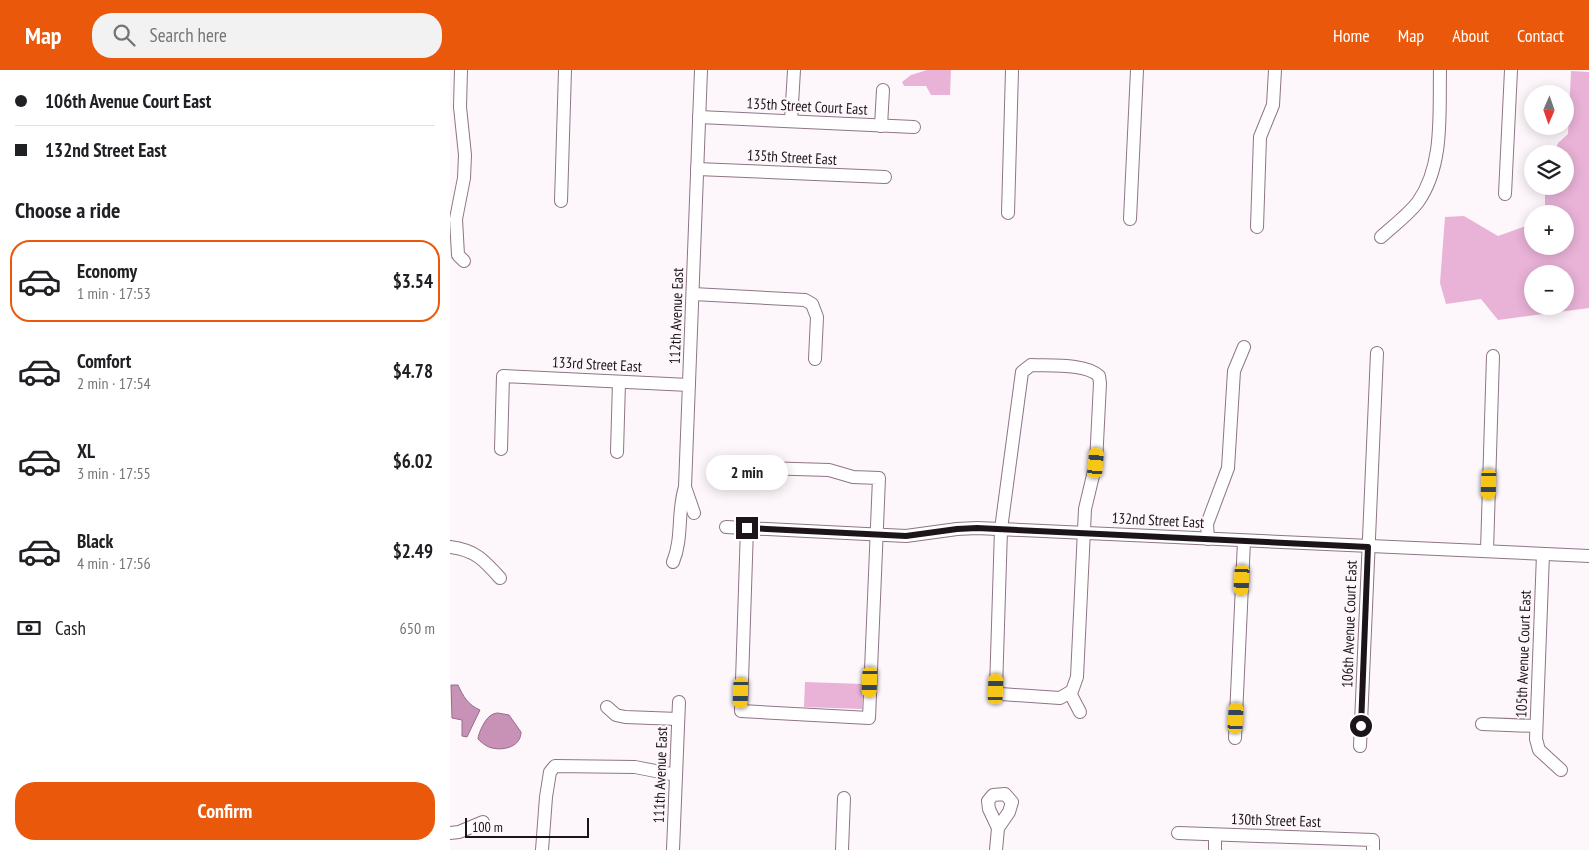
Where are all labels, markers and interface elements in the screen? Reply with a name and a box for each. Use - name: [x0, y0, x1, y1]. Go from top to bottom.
- search box: [92, 13, 442, 58]
- text: Map: [25, 20, 62, 51]
- icon: search: [110, 21, 138, 49]
- text: Search here: [150, 23, 227, 47]
- text: Home: [1333, 24, 1370, 47]
- text: Map: [1398, 24, 1424, 47]
- text: About: [1452, 24, 1489, 47]
- text: Contact: [1517, 24, 1564, 47]
- north arrow: [1524, 85, 1574, 135]
- map controls: [1524, 85, 1574, 315]
- text: 106th Avenue Court East: [45, 89, 211, 113]
- street label: 135th Street Court East: [746, 93, 868, 119]
- text: 132nd Street East: [45, 138, 166, 162]
- street label: 135th Street East: [747, 145, 837, 169]
- button: layers: [1524, 145, 1574, 195]
- text: Choose a ride: [15, 196, 120, 224]
- button: +: [1524, 205, 1574, 255]
- icon: car: [17, 259, 62, 304]
- text: Economy: [77, 259, 137, 283]
- button: −: [1524, 265, 1574, 315]
- street label: 112th Avenue East: [665, 267, 687, 365]
- text: $3.54: [393, 269, 433, 293]
- text: 1 min · 17:53: [77, 283, 151, 303]
- icon: car: [17, 349, 62, 394]
- text: Comfort: [77, 349, 131, 373]
- street label: 133rd Street East: [552, 352, 642, 376]
- text: $4.78: [393, 359, 433, 383]
- text: 2 min · 17:54: [77, 373, 151, 393]
- icon: car: [17, 439, 62, 484]
- text: XL: [77, 439, 95, 463]
- car: [1087, 447, 1104, 479]
- text: $6.02: [393, 449, 433, 473]
- callout: 2 min: [706, 456, 788, 490]
- text: 2 min: [731, 462, 763, 482]
- text: 3 min · 17:55: [77, 463, 151, 483]
- car: [1480, 469, 1497, 499]
- street label: 132nd Street East: [1111, 508, 1205, 532]
- route end: [736, 517, 758, 539]
- icon: car: [17, 529, 62, 574]
- text: Black: [77, 529, 113, 553]
- text: $2.49: [393, 539, 433, 563]
- text: 4 min · 17:56: [77, 553, 151, 573]
- street label: 106th Avenue Court East: [1337, 560, 1361, 688]
- car: [1233, 565, 1250, 595]
- street label: 105th Avenue Court East: [1511, 590, 1535, 718]
- icon: cash: [15, 614, 43, 642]
- text: Cash: [55, 616, 86, 640]
- text: 650 m: [400, 618, 435, 638]
- car: [861, 667, 878, 697]
- car: [987, 674, 1004, 704]
- car: [732, 678, 749, 708]
- car: [1227, 703, 1244, 733]
- route start: [1350, 715, 1372, 737]
- street label: 111th Avenue East: [649, 726, 671, 824]
- button: Confirm: [15, 782, 435, 840]
- street label: 130th Street East: [1231, 809, 1321, 831]
- scale bar: [465, 815, 589, 838]
- text: 100 m: [472, 818, 503, 836]

